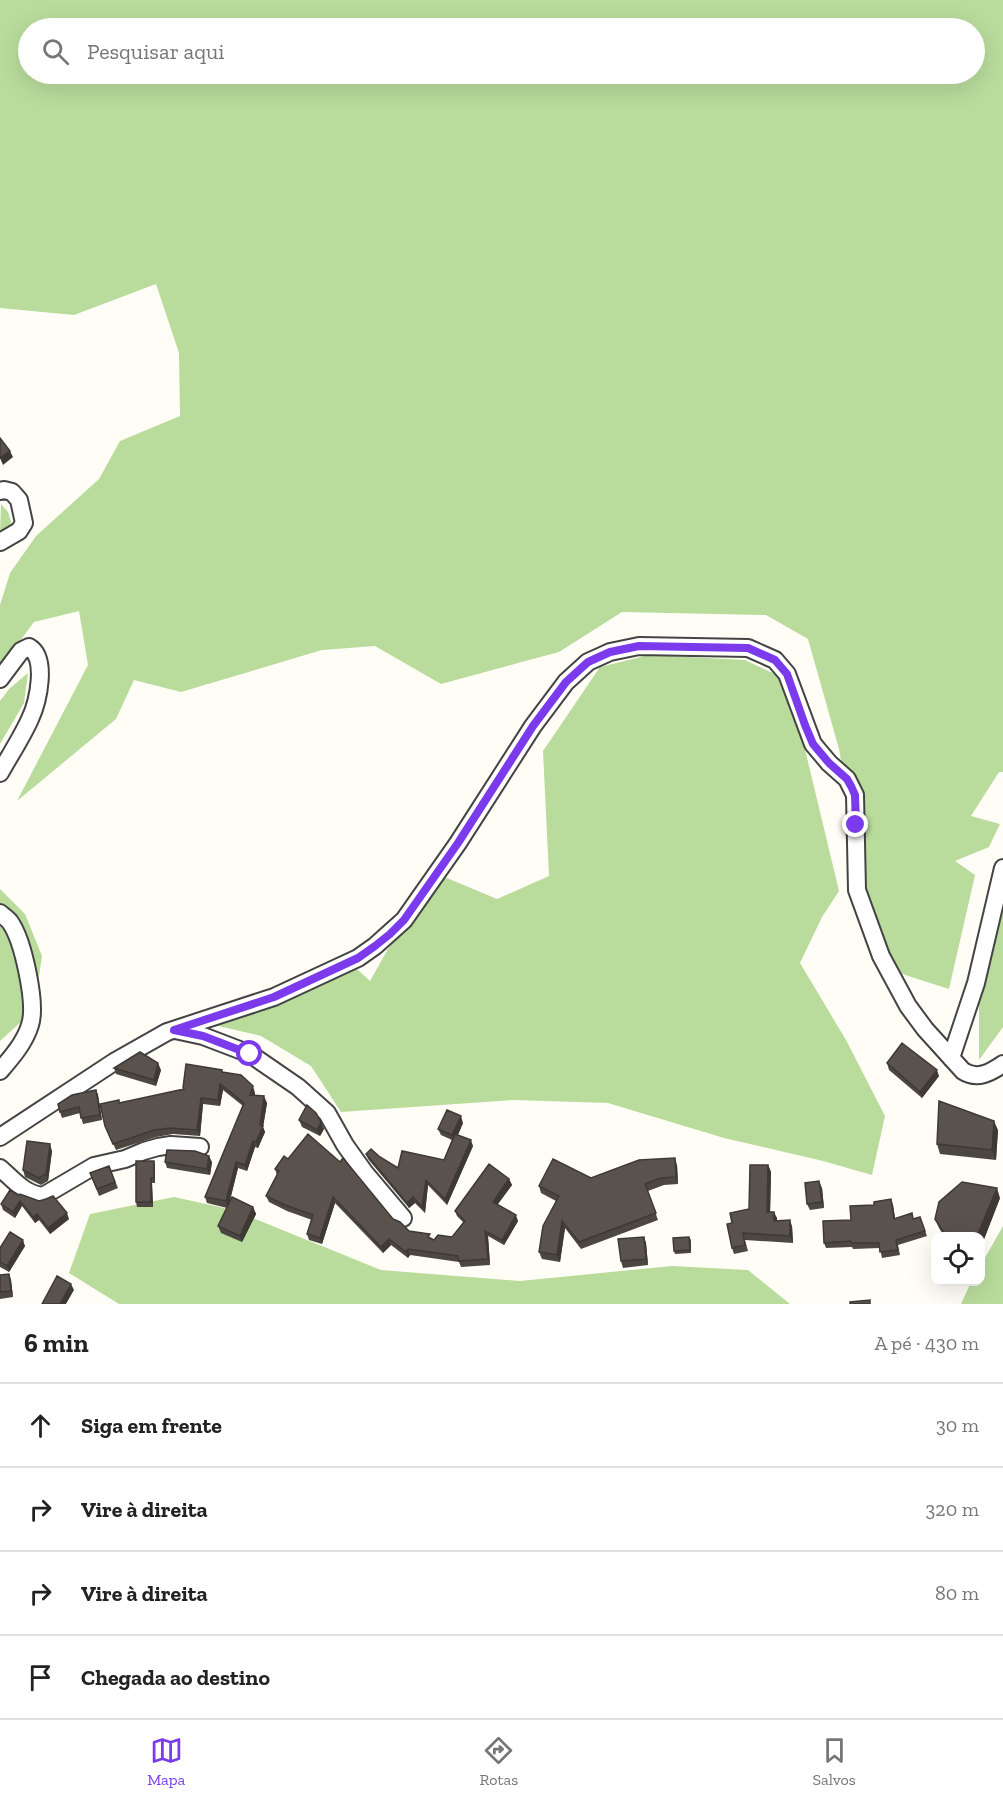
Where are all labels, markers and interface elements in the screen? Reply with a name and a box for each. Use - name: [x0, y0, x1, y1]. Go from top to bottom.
- search box: [18, 18, 985, 84]
- icon: search: [39, 35, 72, 68]
- text: Pesquisar aqui: [87, 38, 224, 65]
- route end: [842, 811, 868, 837]
- route start: [236, 1040, 262, 1066]
- map controls: [931, 1232, 985, 1286]
- button: locate: [931, 1232, 985, 1286]
- text: 6 min: [24, 1327, 89, 1359]
- text: A pé · 430 m: [874, 1331, 979, 1355]
- icon: ahead: [24, 1409, 57, 1442]
- text: Siga em frente: [81, 1412, 222, 1439]
- text: 30 m: [936, 1413, 979, 1437]
- icon: right: [24, 1493, 57, 1526]
- text: Vire à direita: [81, 1496, 208, 1523]
- text: 320 m: [926, 1497, 979, 1521]
- icon: right: [24, 1577, 57, 1610]
- text: Vire à direita: [81, 1580, 208, 1607]
- text: 80 m: [935, 1581, 979, 1605]
- icon: arrive: [24, 1661, 57, 1694]
- text: Chegada ao destino: [81, 1664, 270, 1691]
- tab: Mapa: [147, 1734, 185, 1789]
- tab: Rotas: [480, 1734, 518, 1789]
- tab: Salvos: [812, 1734, 856, 1789]

